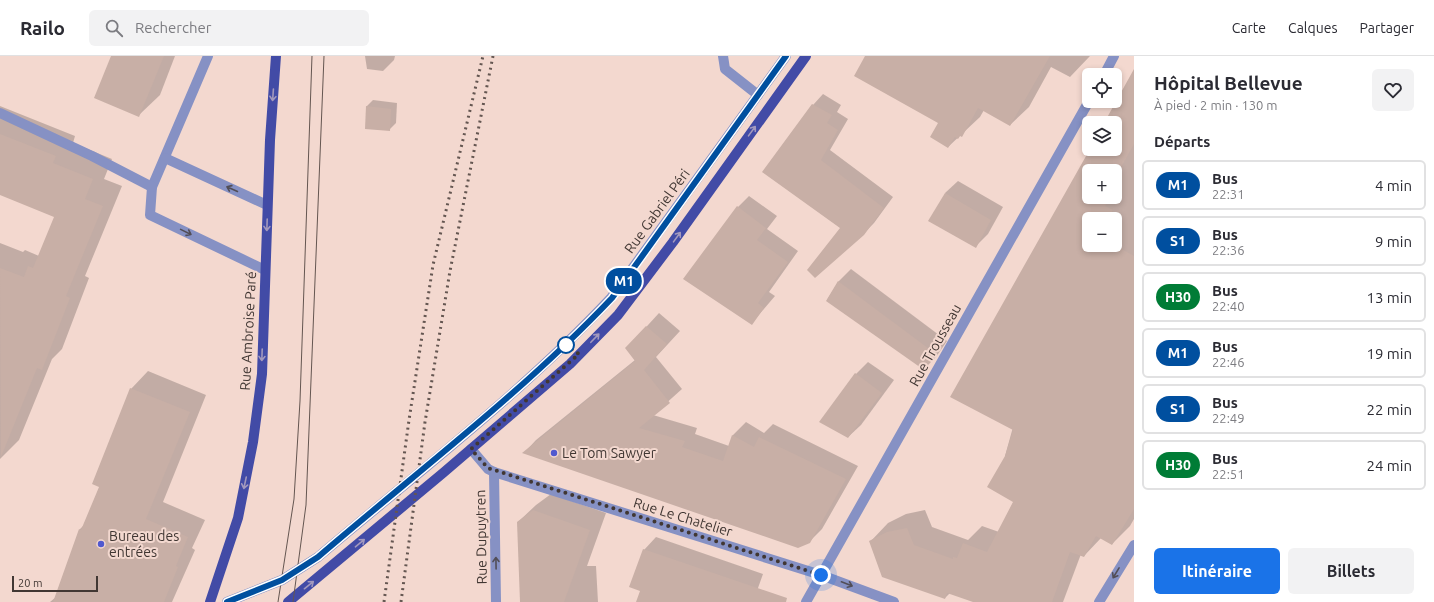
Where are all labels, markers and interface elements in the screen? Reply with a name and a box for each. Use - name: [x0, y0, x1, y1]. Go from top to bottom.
- search box: [89, 10, 369, 46]
- text: Railo: [20, 17, 65, 39]
- icon: search: [103, 17, 125, 39]
- text: Rechercher: [135, 19, 211, 36]
- text: Carte: [1232, 20, 1266, 36]
- text: Calques: [1288, 20, 1337, 36]
- text: Partager: [1359, 20, 1414, 36]
- map controls: [1082, 68, 1122, 252]
- button: locate: [1082, 68, 1122, 108]
- button: heart: [1372, 69, 1414, 111]
- text: Hôpital Bellevue: [1154, 72, 1303, 94]
- one-way arrow: [269, 88, 276, 101]
- text: À pied · 2 min · 130 m: [1154, 98, 1278, 112]
- button: layers: [1082, 116, 1122, 156]
- one-way arrow: [748, 126, 756, 137]
- text: Départs: [1154, 133, 1210, 150]
- button: +: [1082, 164, 1122, 204]
- street label: Rue Gabriel Péri: [621, 166, 693, 256]
- text: Bus: [1212, 170, 1238, 187]
- text: M1: [1168, 177, 1188, 193]
- text: 4 min: [1375, 177, 1412, 194]
- one-way arrow: [226, 184, 238, 192]
- text: 22:31: [1212, 187, 1245, 201]
- button: −: [1082, 212, 1122, 252]
- one-way arrow: [263, 218, 271, 231]
- text: Bus: [1212, 226, 1238, 243]
- one-way arrow: [179, 229, 191, 236]
- one-way arrow: [673, 231, 681, 242]
- text: S1: [1170, 233, 1186, 249]
- text: 9 min: [1375, 233, 1412, 250]
- text: 22:36: [1212, 243, 1245, 257]
- line badge: M1: [606, 268, 642, 294]
- street label: Rue Ambroise Paré: [237, 271, 259, 391]
- text: M1: [614, 273, 634, 289]
- text: Bus: [1212, 282, 1238, 299]
- text: H30: [1165, 289, 1191, 305]
- text: 13 min: [1366, 289, 1412, 306]
- text: 22:40: [1212, 299, 1245, 313]
- street label: Rue Trousseau: [906, 301, 964, 389]
- one-way arrow: [590, 333, 600, 343]
- unlabelled marker: [557, 336, 575, 354]
- text: Bus: [1212, 338, 1238, 355]
- text: M1: [1168, 345, 1188, 361]
- text: 19 min: [1366, 345, 1412, 362]
- one-way arrow: [259, 348, 266, 361]
- text: 22:46: [1212, 355, 1245, 369]
- text: Bus: [1212, 394, 1238, 411]
- text: S1: [1170, 401, 1186, 417]
- text: 22 min: [1366, 401, 1412, 418]
- text: 22:49: [1212, 411, 1245, 425]
- place label: Le Tom Sawyer: [562, 445, 657, 461]
- marker: Le Tom Sawyer: [549, 448, 559, 458]
- text: Bus: [1212, 450, 1238, 467]
- text: H30: [1165, 457, 1191, 473]
- text: 24 min: [1366, 457, 1412, 474]
- text: 22:51: [1212, 467, 1245, 481]
- one-way arrow: [241, 476, 249, 489]
- street label: Rue Dupuytren: [472, 489, 490, 585]
- street label: Rue Le Chatelier: [632, 494, 735, 540]
- place label: Bureau des entrées: [109, 528, 179, 560]
- one-way arrow: [355, 538, 365, 547]
- marker: Bureau des entrées: [96, 539, 106, 549]
- button: Itinéraire: [1154, 548, 1280, 594]
- button: Billets: [1288, 548, 1414, 594]
- one-way arrow: [492, 557, 499, 570]
- your location: [811, 565, 831, 585]
- one-way arrow: [1112, 567, 1120, 579]
- scale bar: [12, 574, 98, 593]
- text: 20 m: [18, 577, 42, 589]
- one-way arrow: [304, 581, 315, 590]
- one-way arrow: [840, 581, 852, 589]

